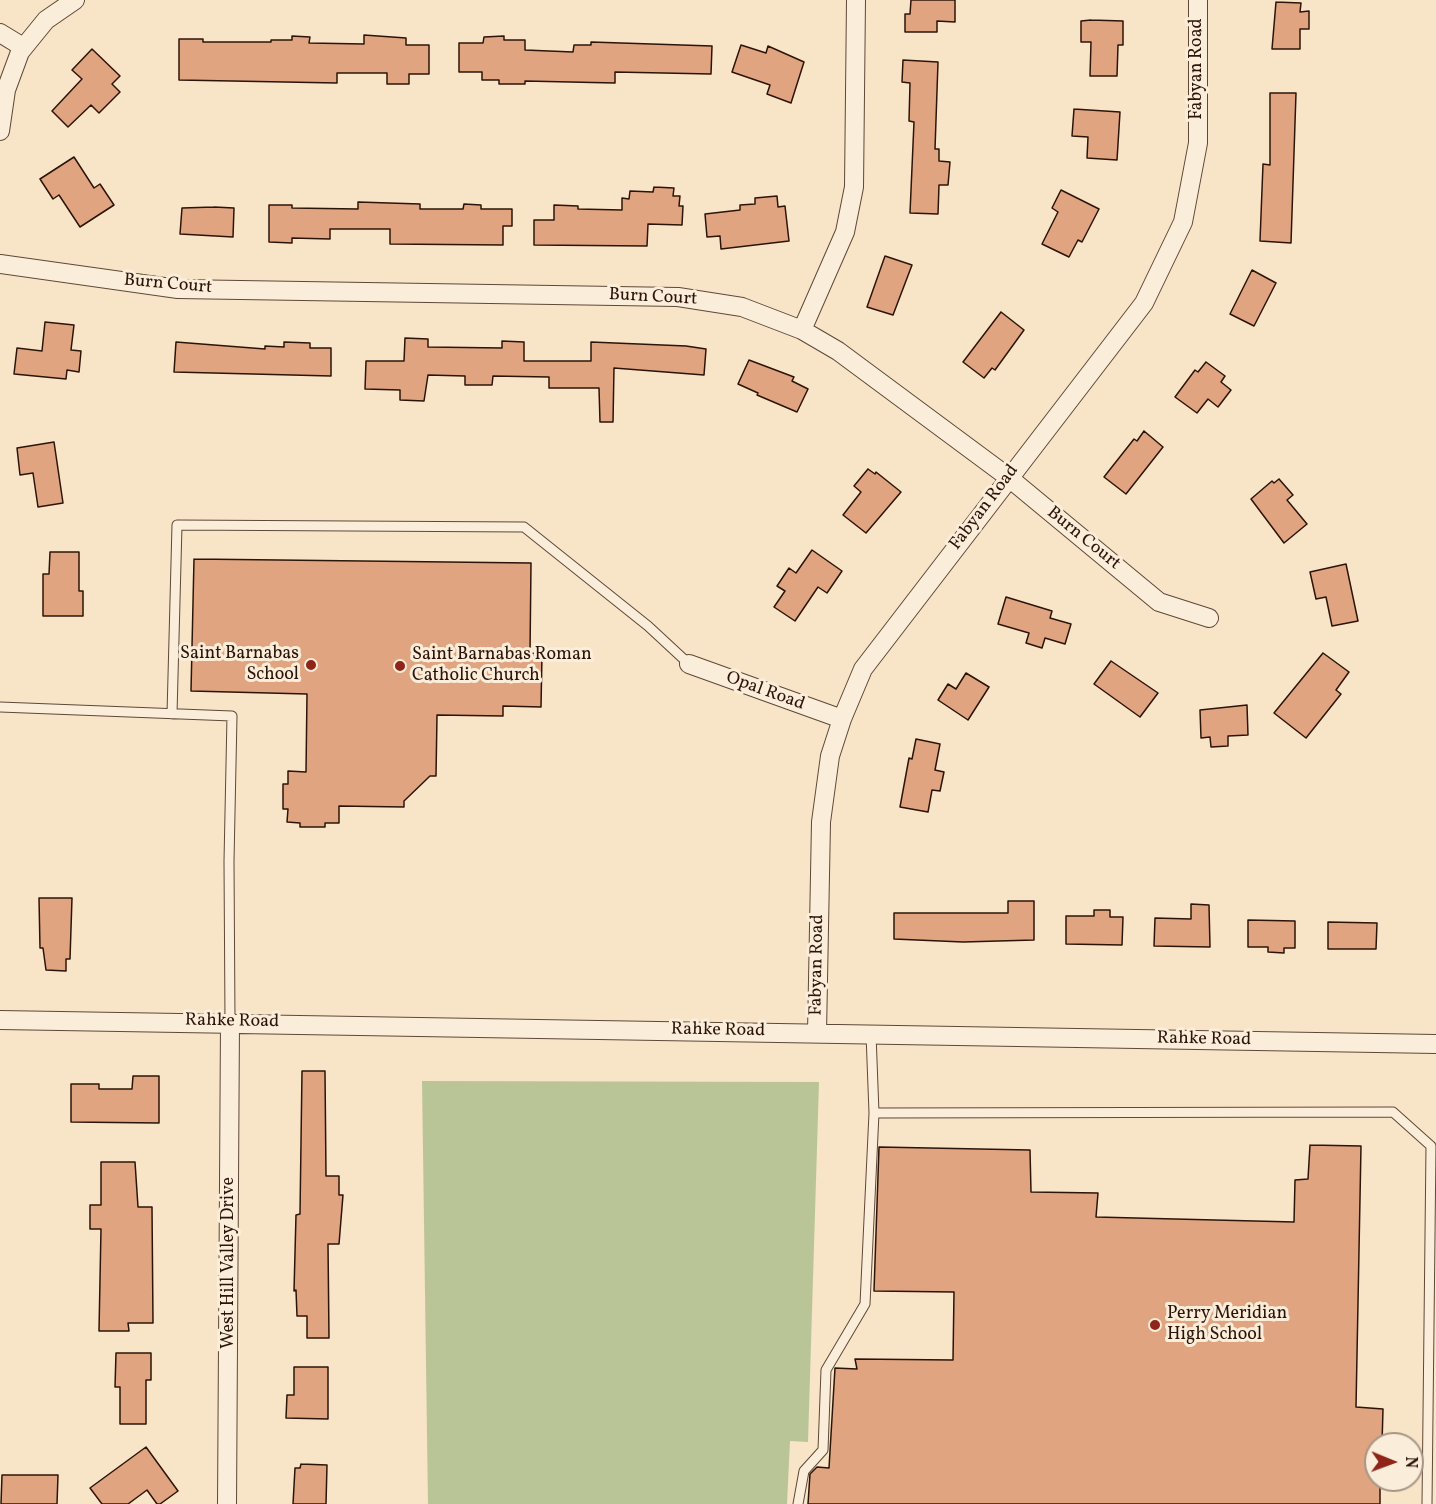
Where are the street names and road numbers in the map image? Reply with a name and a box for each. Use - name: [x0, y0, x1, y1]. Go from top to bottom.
- street label: Fabyan Road: [1187, 18, 1209, 120]
- street label: Burn Court: [123, 270, 213, 300]
- street label: Burn Court: [608, 285, 698, 311]
- street label: Fabyan Road: [946, 461, 1024, 555]
- street label: Burn Court: [1042, 503, 1124, 575]
- street label: Opal Road: [723, 668, 807, 716]
- street label: Fabyan Road: [806, 914, 830, 1016]
- street label: Rahke Road: [185, 1010, 279, 1034]
- street label: Rahke Road: [671, 1019, 765, 1043]
- street label: Rahke Road: [1157, 1028, 1251, 1052]
- street label: West Hill Valley Drive: [219, 1177, 241, 1349]

